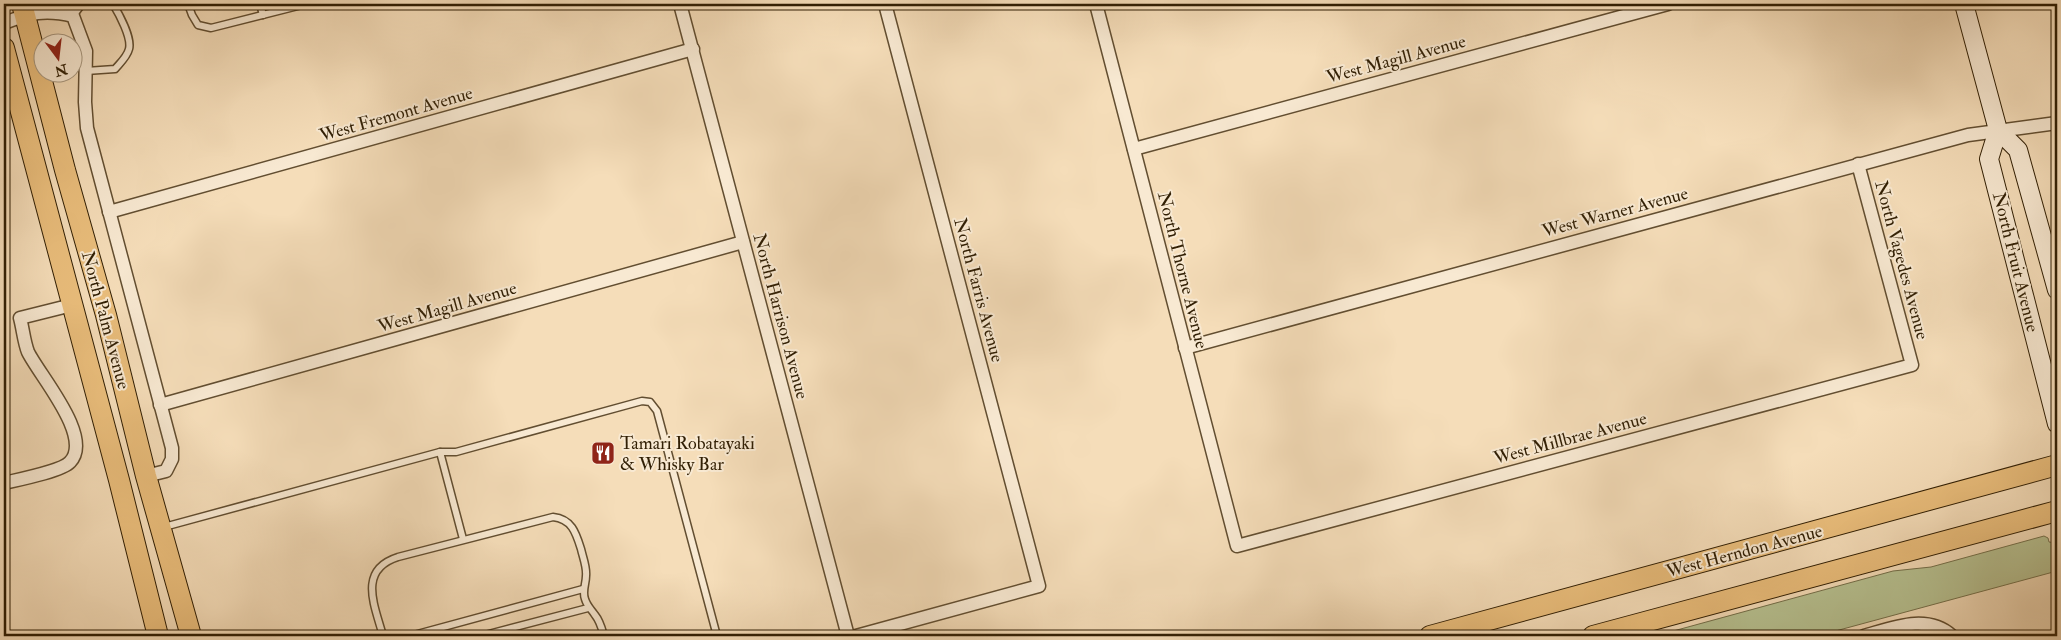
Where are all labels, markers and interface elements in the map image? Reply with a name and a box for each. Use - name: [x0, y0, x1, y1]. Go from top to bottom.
- street label: West Magill Avenue: [1323, 30, 1469, 89]
- north arrow: [32, 32, 82, 82]
- text: N: [53, 60, 70, 80]
- street label: West Fremont Avenue: [316, 81, 476, 148]
- street label: North Vagedes Avenue: [1869, 178, 1934, 343]
- street label: West Warner Avenue: [1539, 182, 1691, 243]
- street label: North Thorne Avenue: [1152, 189, 1213, 351]
- street label: North Fruit Avenue: [1987, 190, 2044, 335]
- street label: North Farris Avenue: [948, 215, 1009, 365]
- street label: North Harrison Avenue: [747, 231, 814, 402]
- street label: North Palm Avenue: [76, 249, 135, 392]
- street label: West Magill Avenue: [374, 277, 520, 339]
- street label: West Millbrae Avenue: [1490, 407, 1650, 470]
- place label: Tamari Robatayaki & Whisky Bar: [620, 432, 755, 476]
- restaurant icon: Tamari Robatayaki & Whisky Bar: [590, 440, 616, 466]
- street label: West Herndon Avenue: [1663, 519, 1825, 584]

